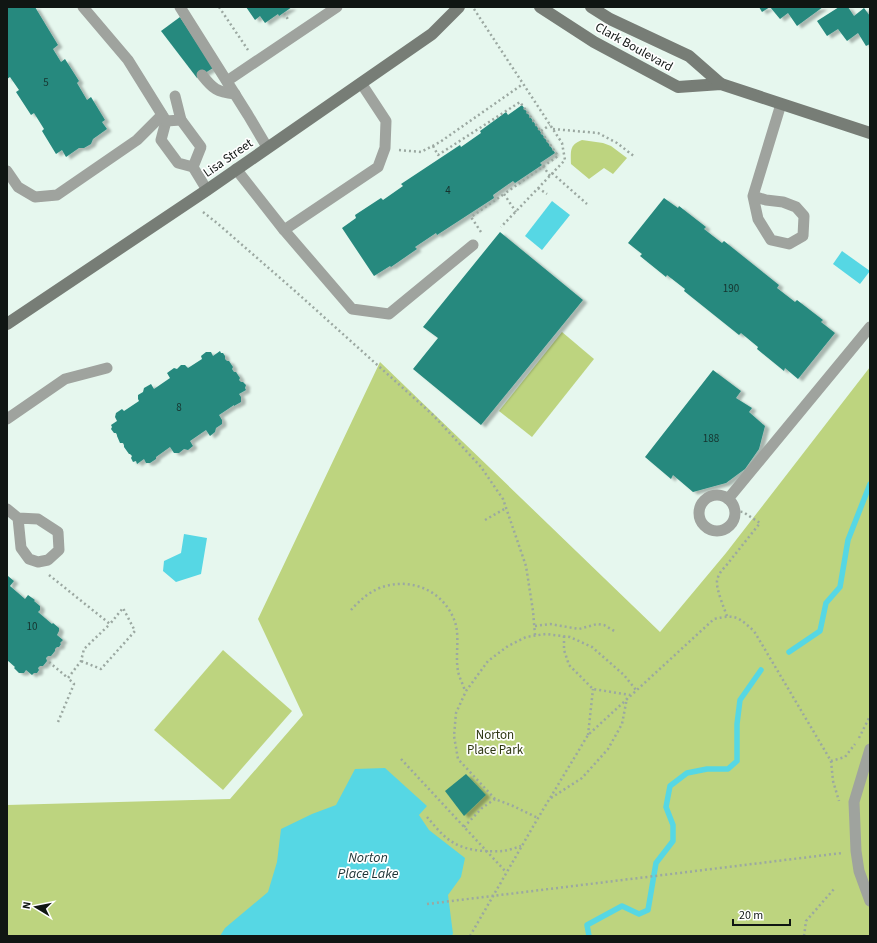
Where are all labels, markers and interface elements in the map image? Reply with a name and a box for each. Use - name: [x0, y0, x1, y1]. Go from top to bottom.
- street label: Clark Boulevard: [592, 18, 676, 76]
- house number: 5: [43, 75, 49, 90]
- street label: Lisa Street: [200, 134, 257, 182]
- house number: 4: [445, 183, 451, 198]
- house number: 190: [723, 281, 739, 296]
- house number: 8: [176, 400, 182, 415]
- house number: 188: [703, 431, 720, 446]
- house number: 10: [27, 619, 37, 634]
- park label: Norton Place Park: [467, 726, 524, 759]
- water label: Norton Place Lake: [337, 848, 399, 884]
- north arrow: [16, 887, 56, 927]
- text: N: [19, 900, 35, 910]
- scale bar: [733, 901, 790, 927]
- text: 20 m: [739, 907, 763, 924]

